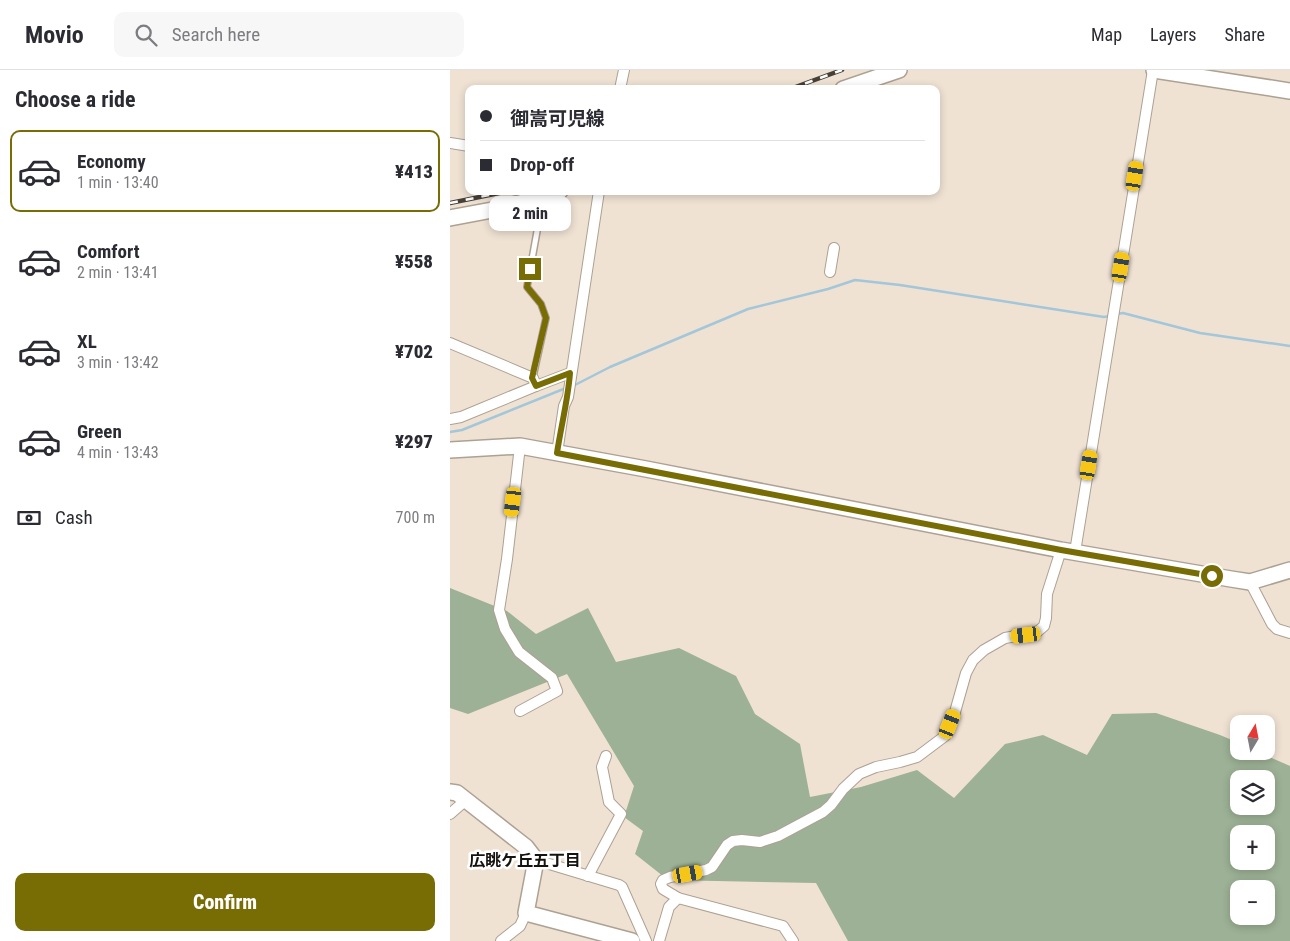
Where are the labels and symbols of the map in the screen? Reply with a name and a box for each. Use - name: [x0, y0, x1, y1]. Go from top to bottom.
- car: [1125, 160, 1144, 192]
- callout: 2 min: [489, 196, 571, 232]
- car: [1111, 251, 1130, 283]
- route end: [519, 258, 541, 280]
- car: [1079, 449, 1098, 481]
- car: [503, 486, 522, 518]
- route start: [1201, 565, 1223, 587]
- car: [1010, 626, 1041, 644]
- car: [937, 707, 962, 741]
- north arrow: [1230, 715, 1275, 760]
- district label: 広眺ケ丘五丁目: [469, 851, 581, 870]
- car: [671, 864, 704, 884]

